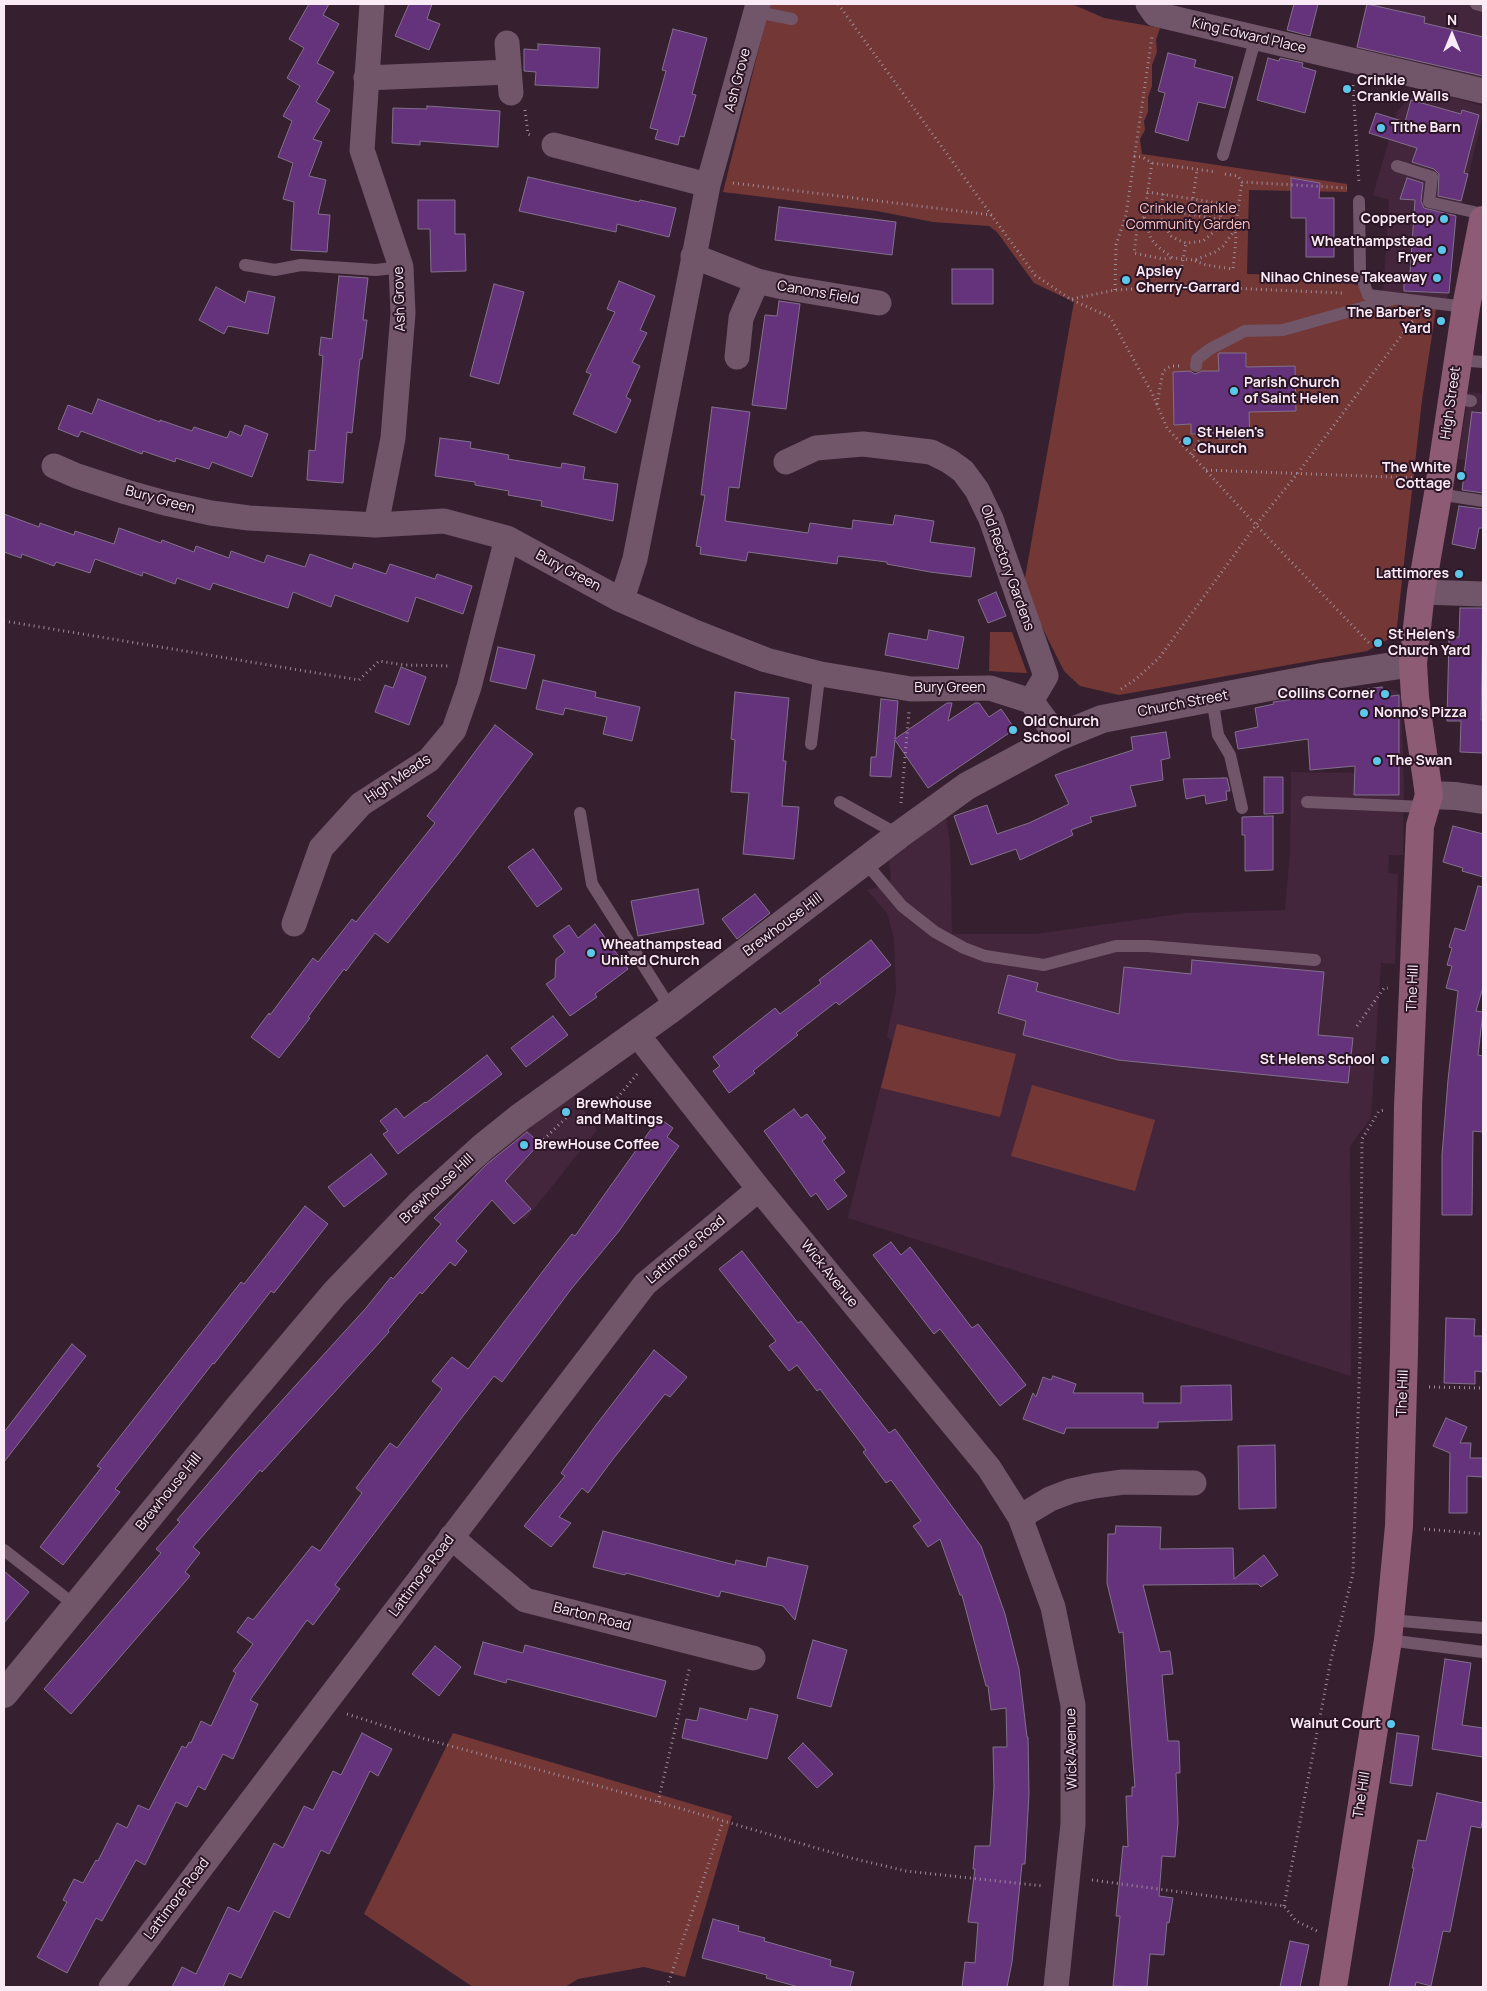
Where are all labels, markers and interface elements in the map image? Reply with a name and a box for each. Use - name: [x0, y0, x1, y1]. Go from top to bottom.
- north arrow: [1427, 10, 1477, 60]
- text: N: [1447, 10, 1457, 29]
- street label: King Edward Place: [1190, 15, 1308, 57]
- street label: Ash Grove: [721, 46, 755, 114]
- place label: Crinkle Crankle Walls: [1357, 73, 1449, 105]
- marker: Crinkle Crankle Walls: [1341, 83, 1353, 95]
- place label: Tithe Barn: [1391, 120, 1461, 136]
- marker: Tithe Barn: [1375, 122, 1387, 134]
- park label: Crinkle Crankle Community Garden: [1126, 201, 1250, 233]
- place label: Coppertop: [1361, 211, 1434, 227]
- marker: Coppertop: [1438, 213, 1450, 225]
- place label: Wheathampstead Fryer: [1311, 234, 1432, 266]
- marker: Wheathampstead Fryer: [1436, 244, 1448, 256]
- place label: Apsley Cherry-Garrard: [1136, 264, 1240, 296]
- street label: Ash Grove: [390, 266, 410, 332]
- place label: Nihao Chinese Takeaway: [1261, 270, 1427, 286]
- marker: Nihao Chinese Takeaway: [1431, 272, 1443, 284]
- marker: Apsley Cherry-Garrard: [1120, 274, 1132, 286]
- street label: Canons Field: [776, 278, 860, 308]
- place label: The Barber's Yard: [1347, 305, 1431, 338]
- marker: The Barber's Yard: [1435, 315, 1447, 327]
- street label: High Street: [1438, 366, 1464, 440]
- place label: Parish Church of Saint Helen: [1244, 375, 1340, 408]
- marker: Parish Church of Saint Helen: [1228, 385, 1240, 397]
- place label: St Helen's Church: [1197, 425, 1264, 458]
- marker: St Helen's Church: [1181, 435, 1193, 447]
- place label: The White Cottage: [1382, 460, 1451, 492]
- marker: The White Cottage: [1455, 470, 1467, 482]
- street label: Bury Green: [123, 483, 197, 517]
- street label: Old Rectory Gardens: [976, 503, 1038, 633]
- street label: Bury Green: [533, 547, 603, 595]
- place label: Lattimores: [1376, 566, 1449, 582]
- marker: Lattimores: [1453, 568, 1465, 580]
- place label: St Helen's Church Yard: [1388, 627, 1471, 660]
- marker: St Helen's Church Yard: [1372, 637, 1384, 649]
- street label: Bury Green: [914, 680, 986, 696]
- place label: Collins Corner: [1278, 686, 1375, 702]
- street label: Church Street: [1136, 687, 1230, 721]
- marker: Collins Corner: [1379, 688, 1391, 700]
- place label: Nonno's Pizza: [1374, 705, 1467, 721]
- marker: Nonno's Pizza: [1358, 707, 1370, 719]
- place label: Old Church School: [1023, 714, 1099, 746]
- marker: Old Church School: [1007, 724, 1019, 736]
- street label: High Meads: [362, 751, 434, 807]
- place label: The Swan: [1387, 753, 1452, 769]
- marker: The Swan: [1371, 755, 1383, 767]
- street label: Brewhouse Hill: [740, 890, 826, 960]
- place label: Wheathampstead United Church: [601, 937, 722, 970]
- marker: Wheathampstead United Church: [585, 947, 597, 959]
- street label: The Hill: [1404, 964, 1422, 1012]
- place label: St Helens School: [1260, 1052, 1375, 1068]
- marker: St Helens School: [1379, 1054, 1391, 1066]
- place label: Brewhouse and Maltings: [576, 1096, 663, 1128]
- marker: Brewhouse and Maltings: [560, 1106, 572, 1118]
- place label: BrewHouse Coffee: [534, 1137, 660, 1153]
- marker: BrewHouse Coffee: [518, 1139, 530, 1151]
- street label: Brewhouse Hill: [397, 1151, 477, 1227]
- street label: Lattimore Road: [643, 1212, 729, 1288]
- street label: Wick Avenue: [797, 1237, 861, 1311]
- street label: The Hill: [1394, 1369, 1412, 1417]
- street label: Brewhouse Hill: [133, 1450, 205, 1534]
- street label: Lattimore Road: [386, 1532, 458, 1620]
- street label: Barton Road: [551, 1599, 633, 1635]
- street label: Wick Avenue: [1063, 1708, 1081, 1790]
- place label: Walnut Court: [1290, 1716, 1381, 1732]
- marker: Walnut Court: [1385, 1718, 1397, 1730]
- street label: The Hill: [1350, 1770, 1374, 1820]
- street label: Lattimore Road: [141, 1855, 213, 1943]

